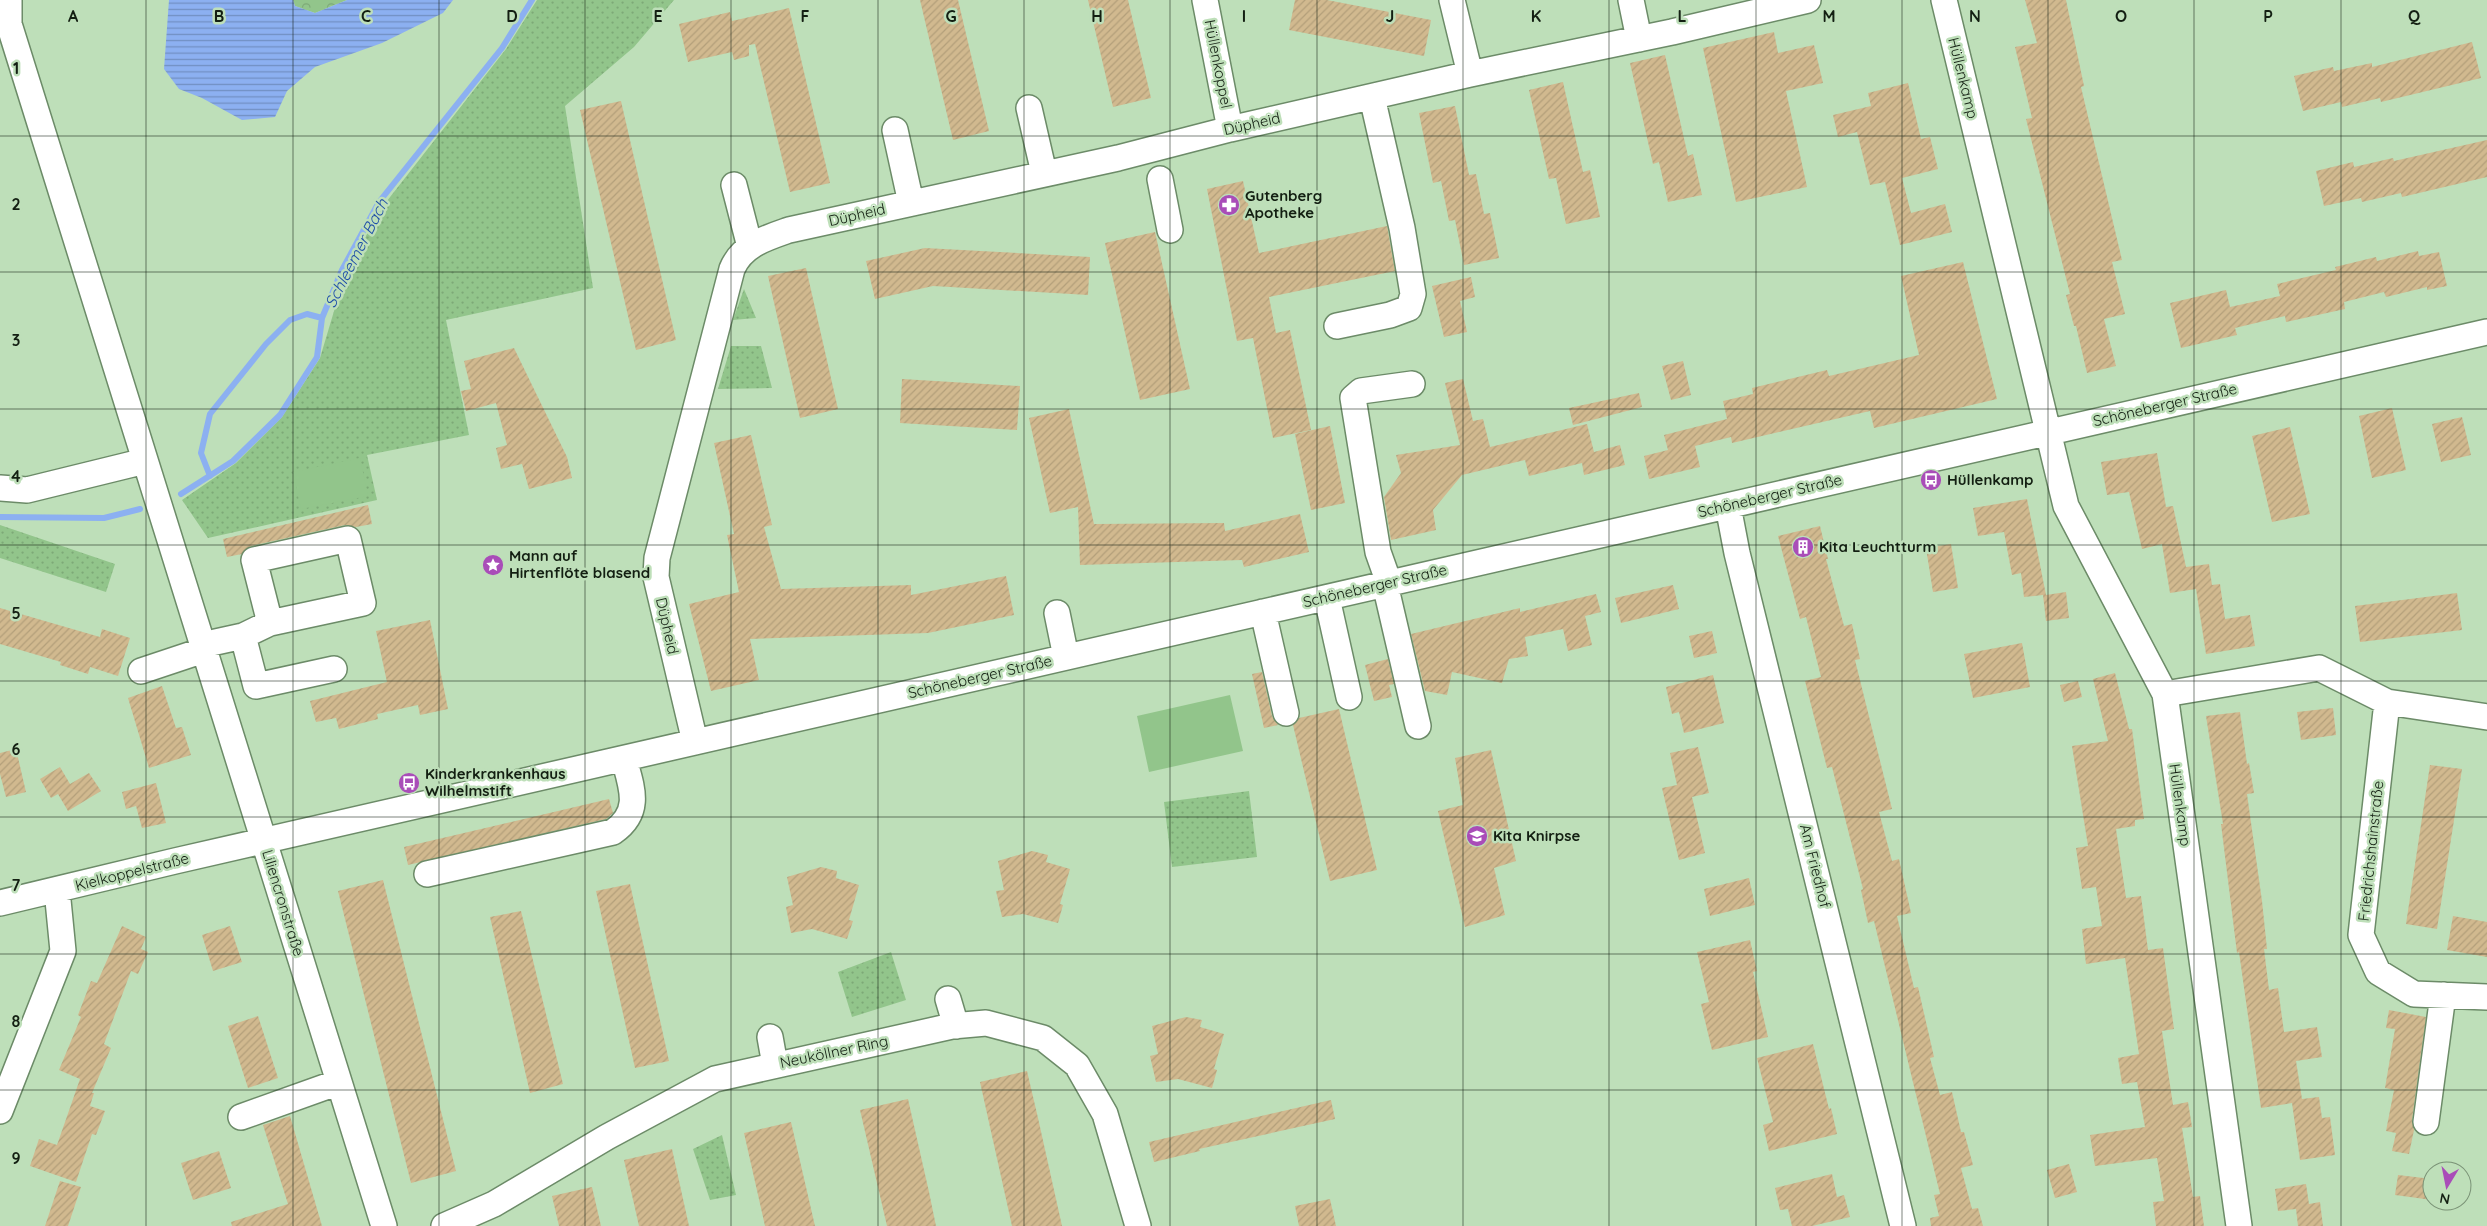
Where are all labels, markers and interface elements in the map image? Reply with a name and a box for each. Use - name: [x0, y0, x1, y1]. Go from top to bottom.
- text: A: [68, 6, 79, 26]
- text: B: [214, 6, 224, 26]
- text: C: [361, 6, 371, 26]
- text: D: [506, 6, 518, 26]
- text: E: [653, 6, 663, 26]
- text: F: [801, 6, 810, 26]
- text: G: [945, 6, 957, 26]
- text: H: [1091, 6, 1103, 26]
- text: I: [1242, 6, 1246, 26]
- text: J: [1386, 6, 1394, 26]
- text: K: [1531, 6, 1541, 26]
- text: L: [1678, 6, 1687, 26]
- text: M: [1822, 6, 1836, 26]
- text: N: [1969, 6, 1981, 26]
- text: O: [2115, 6, 2127, 26]
- text: P: [2263, 6, 2273, 26]
- text: Q: [2408, 6, 2421, 26]
- street label: Hüllenkoppel: [1201, 18, 1236, 110]
- street label: Hüllenkamp: [1944, 35, 1983, 120]
- text: 1: [13, 58, 19, 78]
- street label: Düpheid: [1222, 108, 1282, 139]
- place label: Gutenberg Apotheke: [1245, 186, 1322, 222]
- pharmacy icon: Gutenberg Apotheke: [1217, 193, 1241, 217]
- text: 2: [11, 194, 21, 214]
- water label: Schleemer Bach: [320, 194, 392, 311]
- street label: Düpheid: [827, 199, 887, 230]
- text: 3: [12, 330, 20, 350]
- street label: Schöneberger Straße: [2091, 379, 2239, 430]
- text: 4: [11, 466, 21, 486]
- bus stop icon: Hüllenkamp: [1919, 468, 1943, 492]
- street label: Schöneberger Straße: [1696, 470, 1844, 521]
- place label: Hüllenkamp: [1947, 470, 2033, 489]
- building icon: Kita Leuchtturm: [1791, 535, 1815, 559]
- place label: Kita Leuchtturm: [1819, 537, 1936, 556]
- place label: Mann auf Hirtenflöte blasend: [509, 546, 650, 582]
- place icon: Mann auf Hirtenflöte blasend: [481, 553, 505, 577]
- street label: Schöneberger Straße: [1301, 560, 1449, 611]
- street label: Düpheid: [652, 596, 683, 656]
- text: 5: [11, 603, 21, 623]
- street label: Schöneberger Straße: [906, 651, 1054, 702]
- text: 6: [12, 739, 21, 759]
- street label: Hüllenkamp: [2165, 762, 2196, 847]
- place label: Kinderkrankenhaus Wilhelmstift: [425, 764, 565, 800]
- bus stop icon: Kinderkrankenhaus Wilhelmstift: [397, 771, 421, 795]
- street label: Friedrichshainstraße: [2354, 780, 2387, 922]
- street label: Am Friedhof: [1796, 822, 1835, 910]
- school or university icon: Kita Knirpse: [1465, 824, 1489, 848]
- place label: Kita Knirpse: [1493, 826, 1580, 845]
- street label: Liliencronstraße: [258, 847, 309, 958]
- street label: Kielkoppelstraße: [73, 848, 191, 895]
- text: 7: [12, 875, 21, 895]
- text: 8: [12, 1011, 21, 1031]
- street label: Neuköllner Ring: [778, 1031, 890, 1072]
- text: 9: [11, 1148, 21, 1168]
- north arrow: [2422, 1161, 2472, 1211]
- text: N: [2438, 1189, 2451, 1209]

